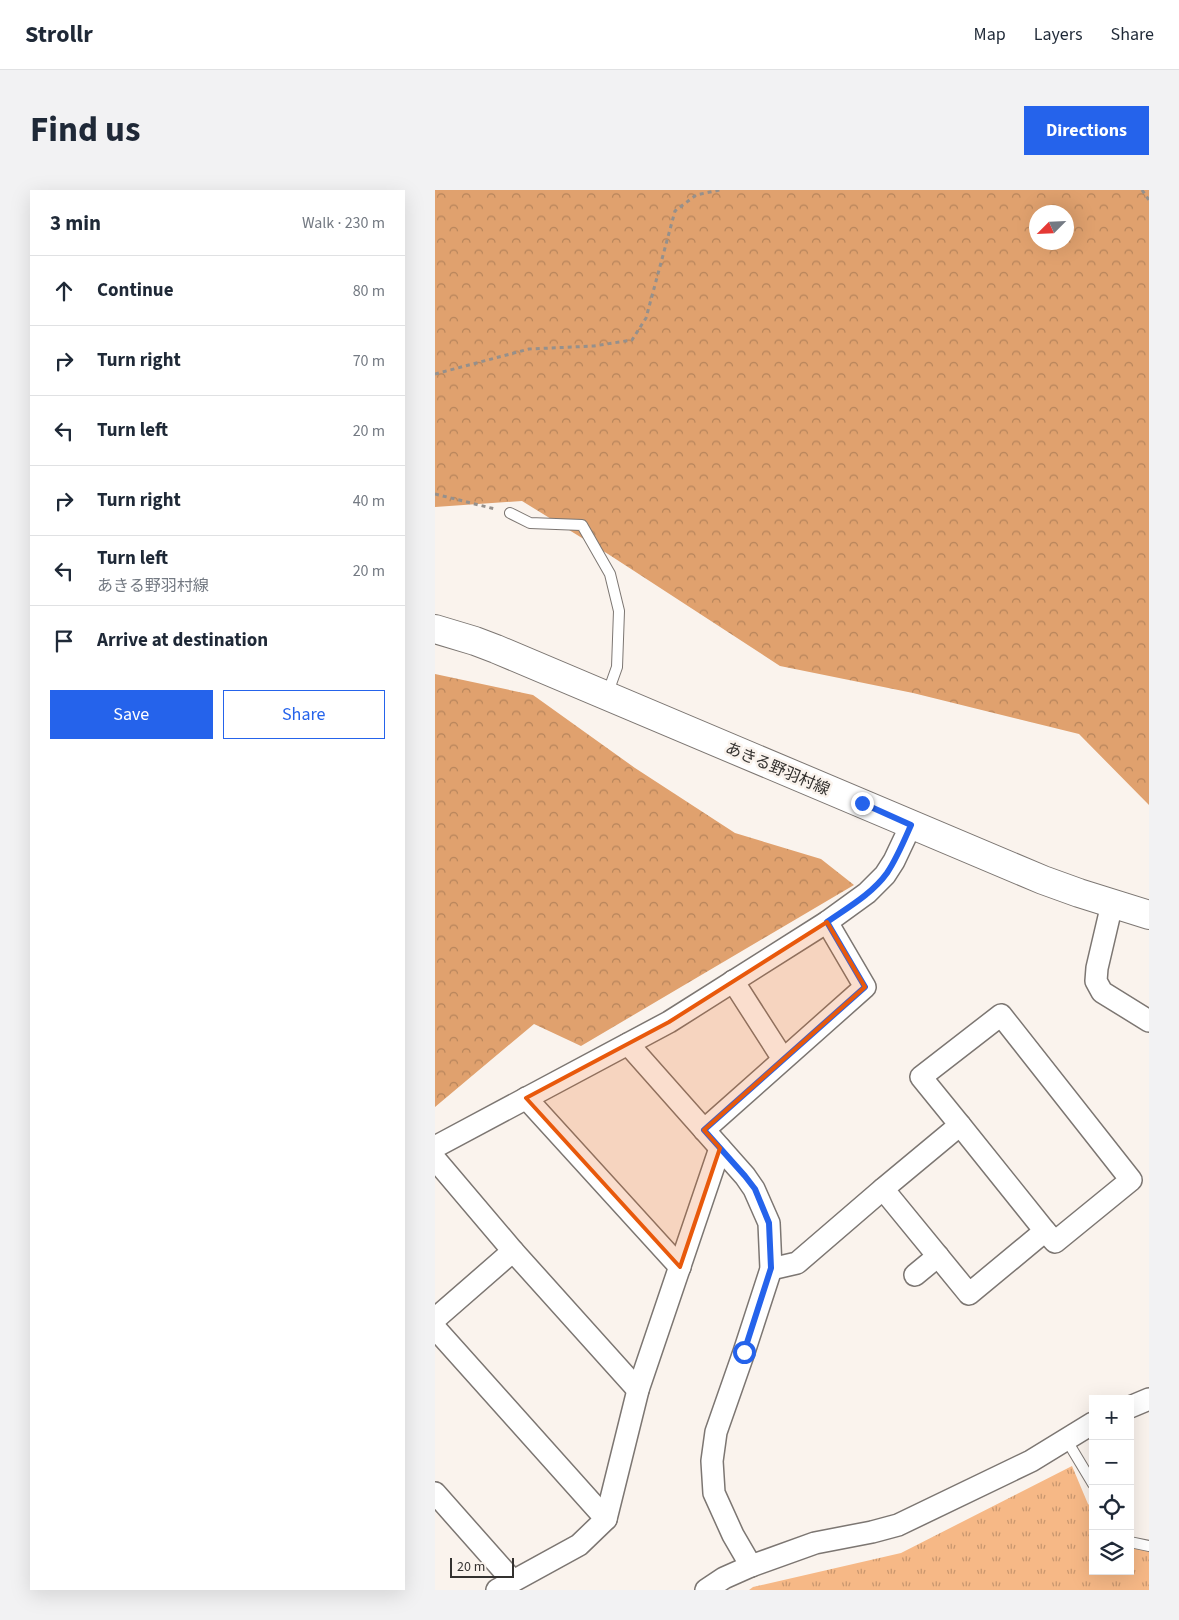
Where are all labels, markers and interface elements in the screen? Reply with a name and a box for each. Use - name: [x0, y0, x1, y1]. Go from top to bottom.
- text: Strollr: [25, 17, 93, 52]
- text: Map: [974, 22, 1006, 47]
- text: Layers: [1034, 22, 1083, 47]
- text: Share: [1111, 22, 1154, 47]
- text: Find us: [30, 105, 140, 155]
- button: Directions: [1024, 106, 1149, 155]
- north arrow: [1029, 205, 1074, 250]
- text: 3 min: [50, 208, 101, 238]
- text: Walk · 230 m: [302, 212, 385, 234]
- icon: ahead: [50, 277, 78, 305]
- text: Continue: [97, 277, 174, 304]
- text: 80 m: [353, 280, 385, 302]
- icon: right: [50, 347, 78, 375]
- text: Turn right: [97, 347, 181, 374]
- text: 70 m: [353, 350, 385, 372]
- icon: left: [50, 417, 78, 445]
- text: Turn left: [97, 417, 168, 444]
- text: 20 m: [353, 420, 385, 442]
- icon: right: [50, 487, 78, 515]
- text: Turn right: [97, 487, 181, 514]
- text: 40 m: [353, 490, 385, 512]
- text: Turn left: [97, 545, 168, 572]
- icon: left: [50, 557, 78, 585]
- text: 20 m: [353, 560, 385, 582]
- text: あきる野羽村線: [97, 575, 209, 597]
- icon: arrive: [50, 627, 78, 655]
- text: Arrive at destination: [97, 627, 268, 654]
- button: Save: [50, 690, 213, 739]
- button: Share: [223, 690, 385, 739]
- street label: あきる野羽村線: [722, 737, 833, 801]
- route end: [851, 792, 874, 815]
- route start: [733, 1341, 756, 1364]
- map controls: [1089, 1395, 1134, 1575]
- button: +: [1089, 1395, 1134, 1440]
- button: −: [1089, 1440, 1134, 1485]
- button: locate: [1089, 1485, 1134, 1530]
- button: layers: [1089, 1530, 1134, 1575]
- scale bar: [450, 1555, 514, 1578]
- text: 20 m: [457, 1557, 485, 1577]

